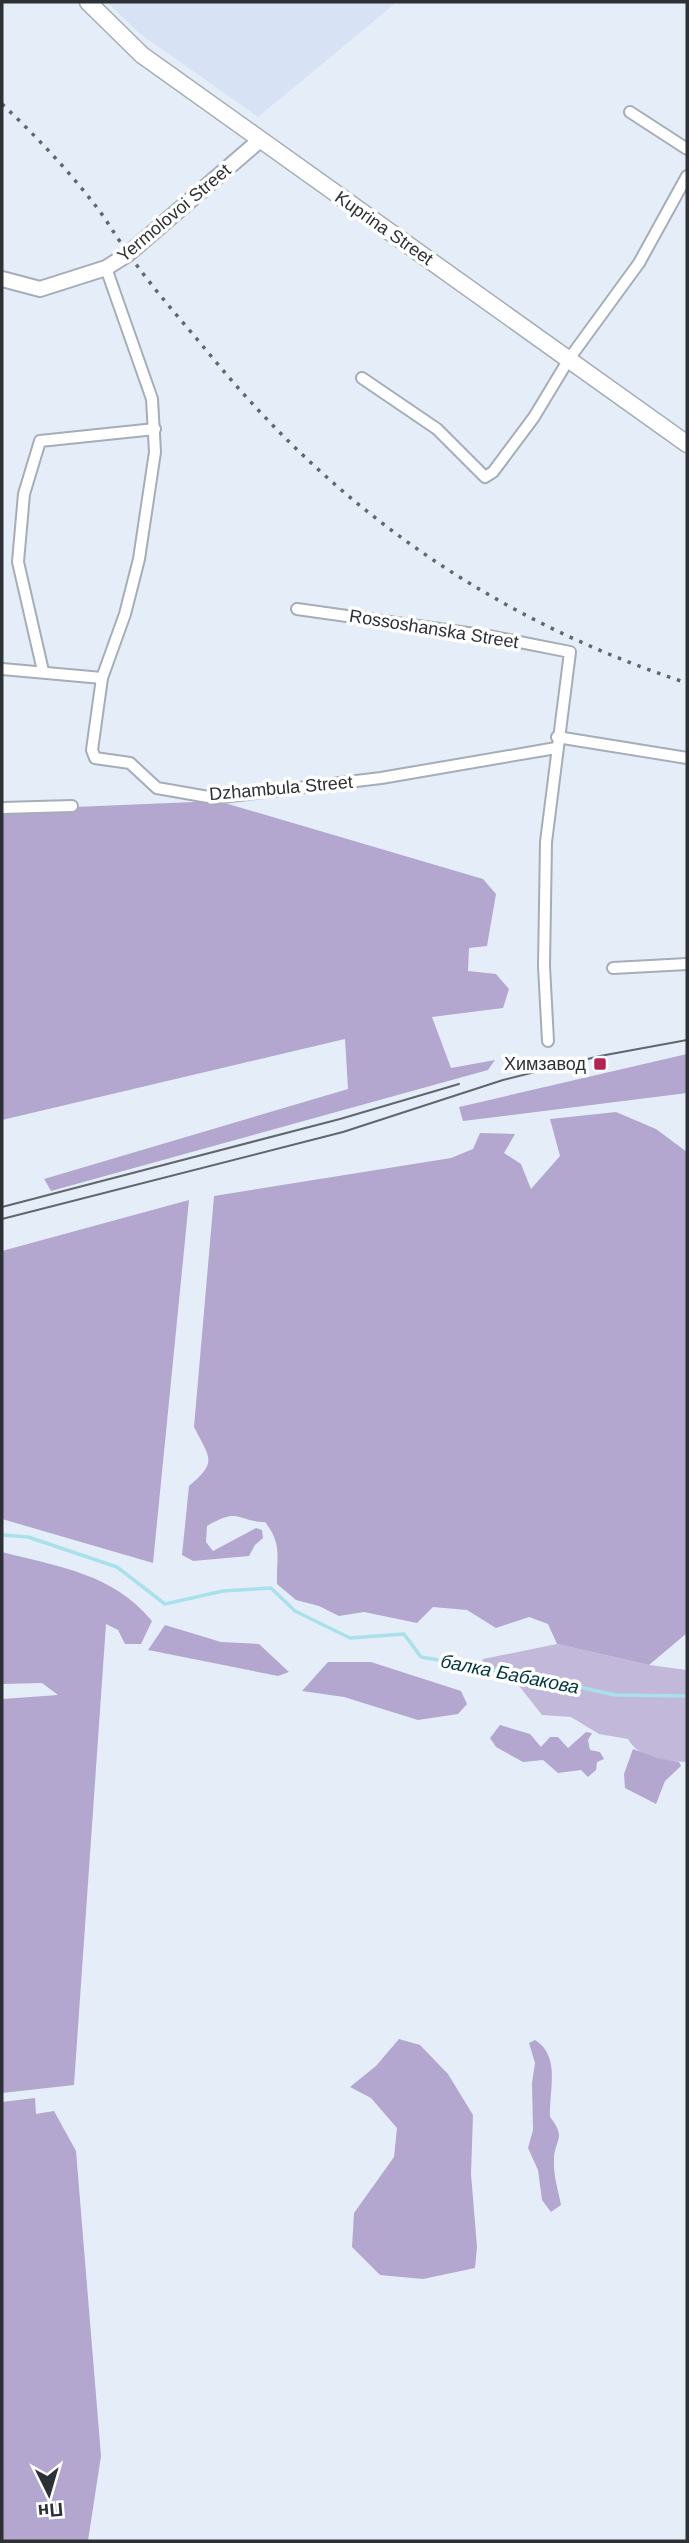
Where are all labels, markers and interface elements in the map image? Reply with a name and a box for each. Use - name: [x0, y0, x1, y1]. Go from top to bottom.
- street label: Yermolovoi Street: [113, 160, 235, 266]
- street label: Kuprina Street: [331, 187, 437, 269]
- street label: Rossoshanska Street: [348, 606, 520, 652]
- street label: Dzhambula Street: [208, 772, 354, 804]
- place label: Химзавод: [504, 1054, 586, 1074]
- marker: Химзавод: [592, 1056, 608, 1072]
- water label: балка Бабакова: [439, 1650, 581, 1698]
- north arrow: [14, 2459, 84, 2529]
- text: Пн: [37, 2499, 64, 2522]

